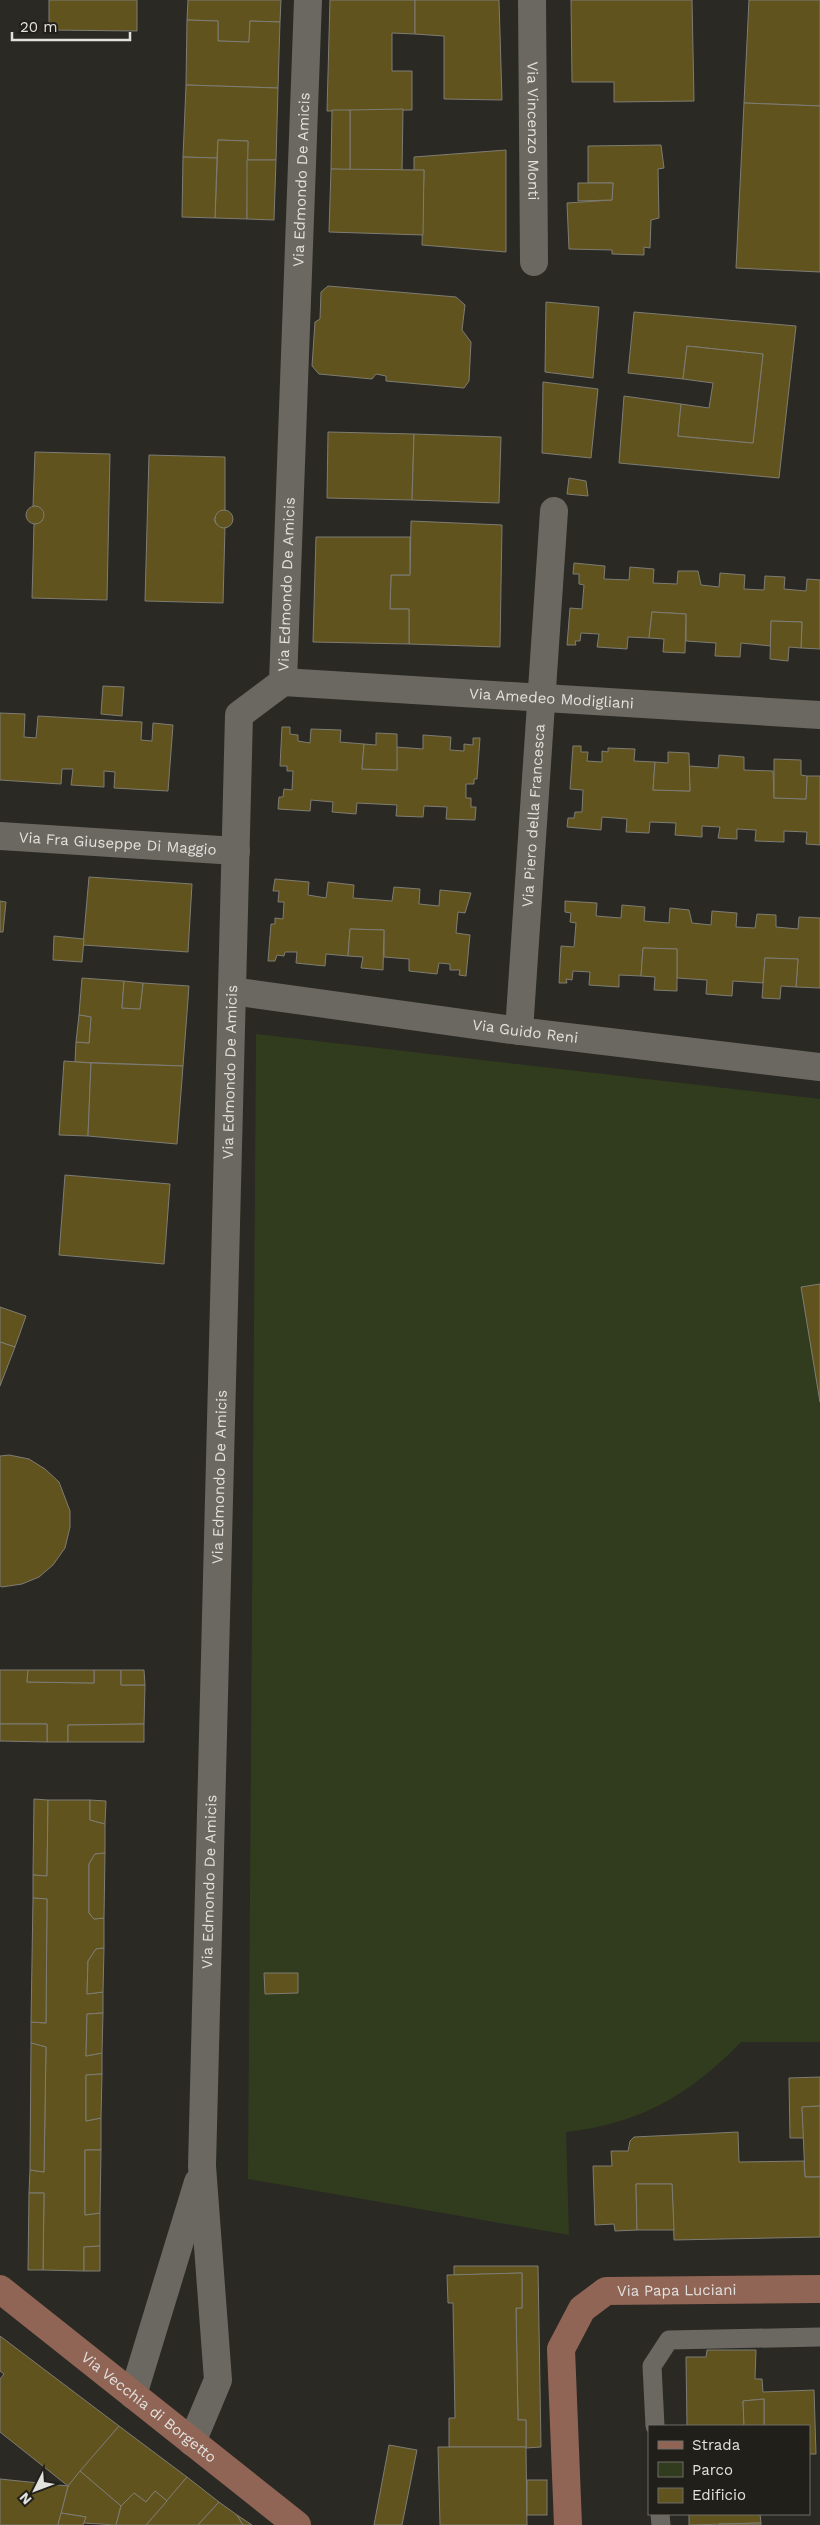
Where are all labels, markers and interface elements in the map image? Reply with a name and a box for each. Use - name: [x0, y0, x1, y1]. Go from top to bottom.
- scale bar: [12, 10, 130, 42]
- text: 20 m: [20, 18, 58, 36]
- street label: Via Vincenzo Monti: [523, 61, 543, 201]
- street label: Via Edmondo De Amicis: [289, 92, 314, 267]
- street label: Via Edmondo De Amicis: [274, 497, 299, 672]
- street label: Via Amedeo Modigliani: [469, 684, 634, 713]
- street label: Via Piero della Francesca: [518, 723, 549, 908]
- street label: Via Fra Giuseppe Di Maggio: [18, 828, 217, 859]
- street label: Via Edmondo De Amicis: [219, 985, 241, 1160]
- street label: Via Guido Reni: [471, 1016, 579, 1047]
- street label: Via Edmondo De Amicis: [208, 1390, 231, 1564]
- street label: Via Edmondo De Amicis: [198, 1794, 220, 1969]
- street label: Via Papa Luciani: [617, 2281, 737, 2300]
- street label: Via Vecchia di Borgetto: [77, 2348, 220, 2466]
- legend: [648, 2425, 810, 2515]
- text: Strada: [692, 2436, 741, 2454]
- text: Parco: [692, 2461, 733, 2479]
- north arrow: [10, 2465, 60, 2515]
- text: Edificio: [692, 2486, 746, 2504]
- text: N: [16, 2489, 35, 2508]

